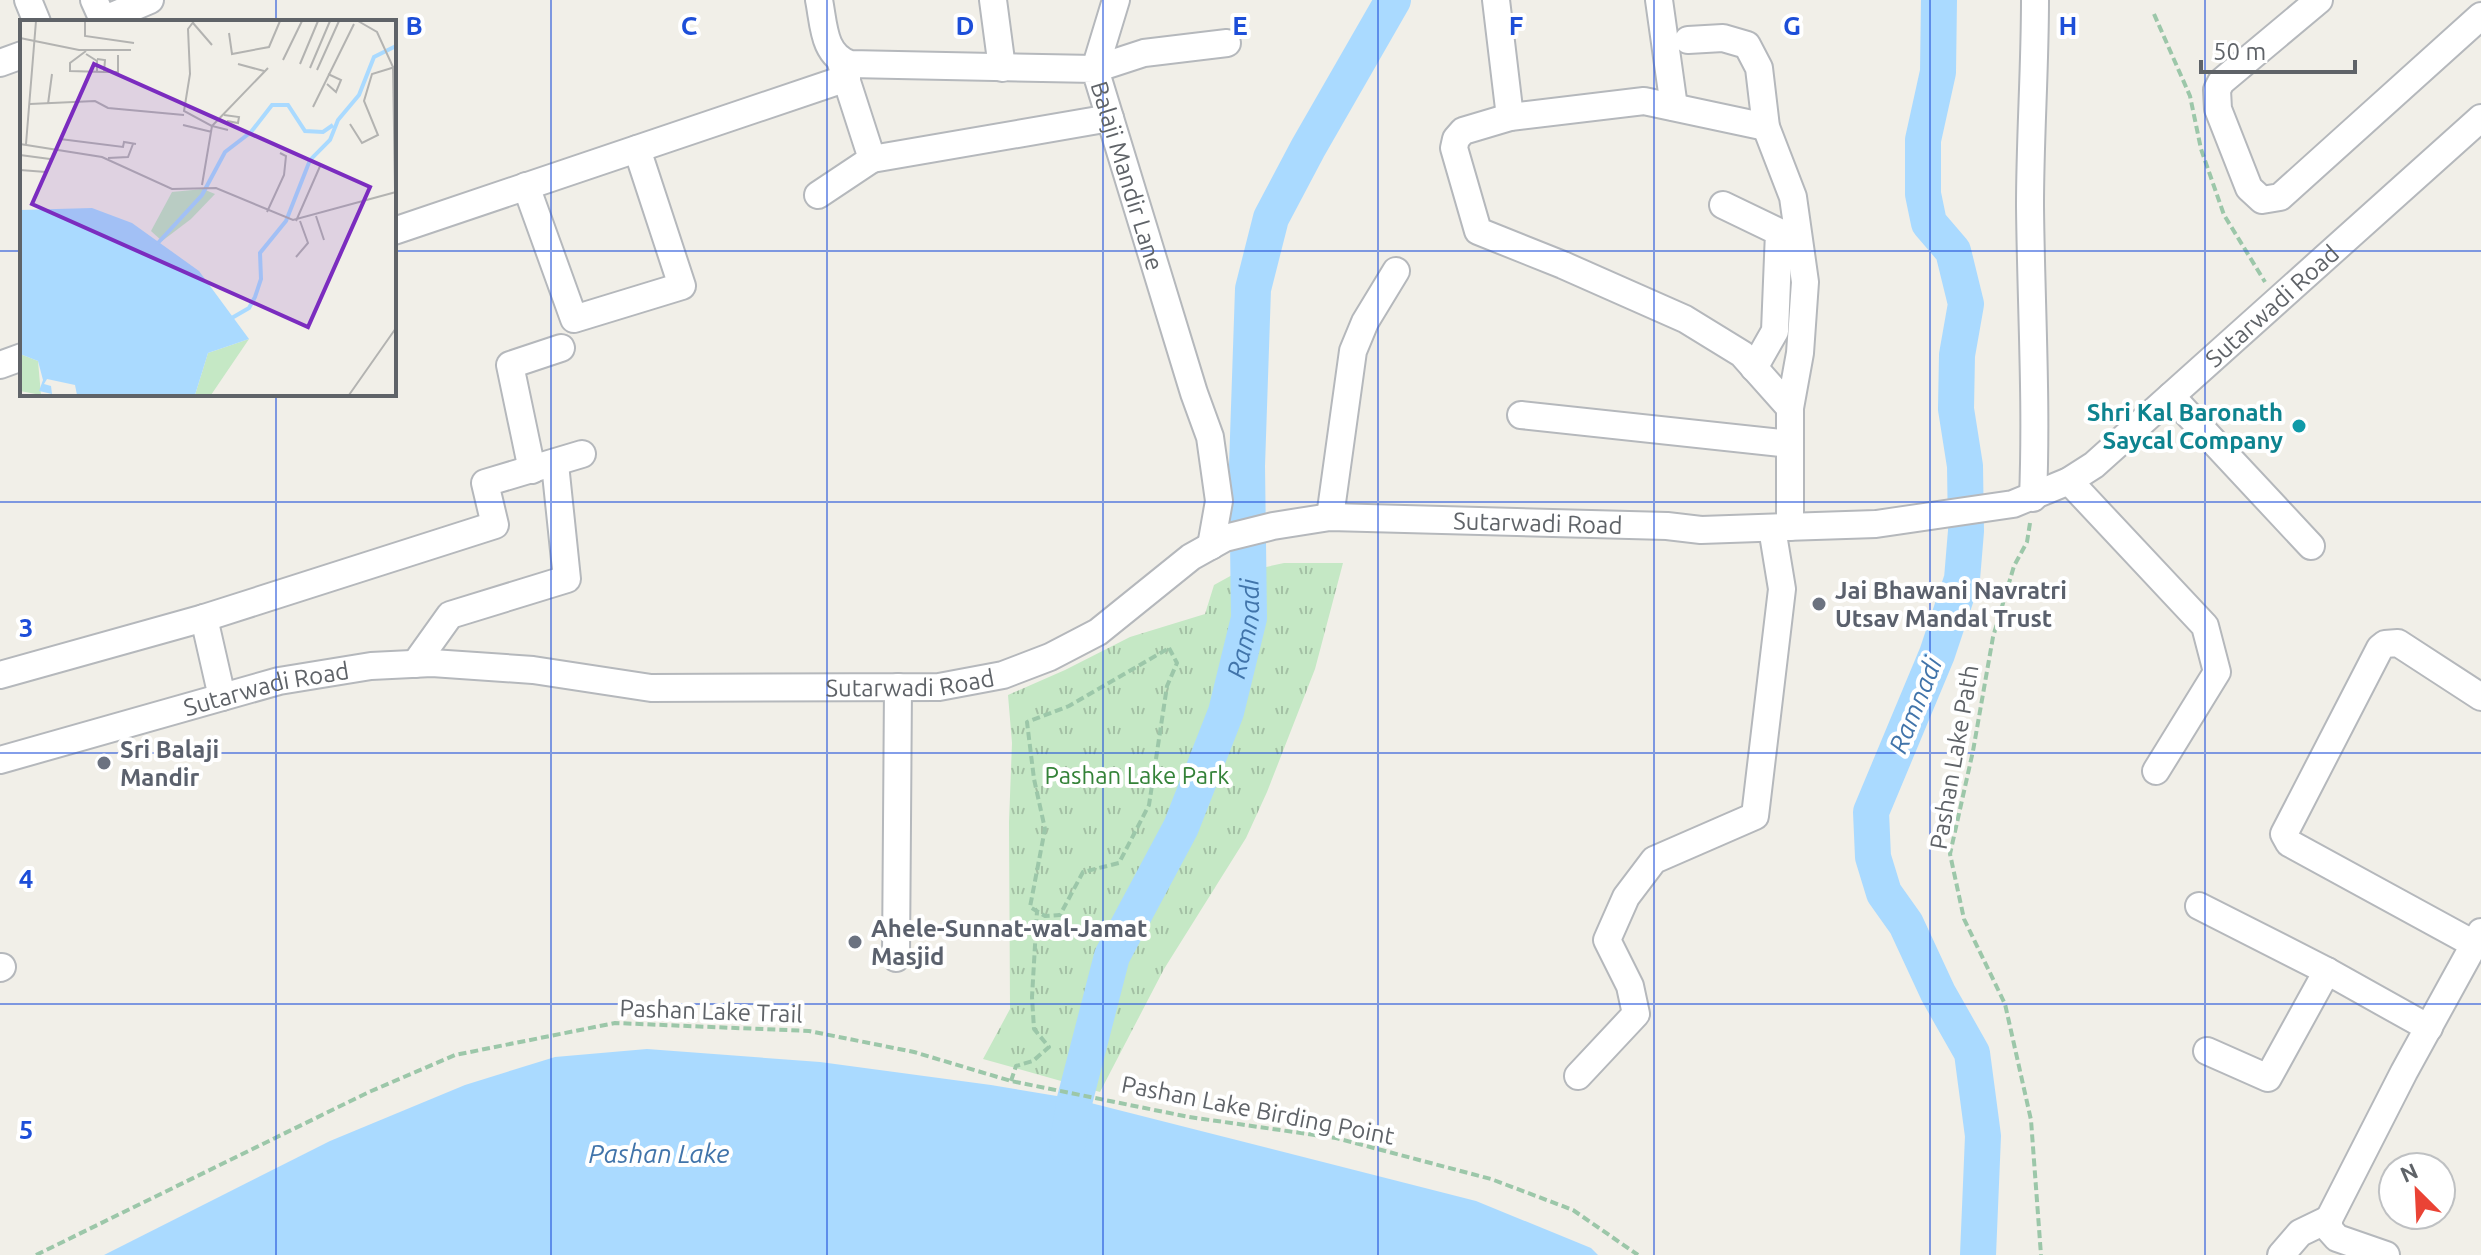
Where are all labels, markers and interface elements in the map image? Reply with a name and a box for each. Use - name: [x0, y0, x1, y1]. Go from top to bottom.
- text: B: [405, 11, 423, 40]
- text: C: [681, 11, 698, 40]
- text: D: [956, 11, 974, 40]
- text: E: [1232, 11, 1248, 40]
- text: F: [1509, 11, 1523, 40]
- text: G: [1783, 11, 1801, 40]
- text: H: [2059, 11, 2077, 40]
- inset map: [20, 20, 396, 396]
- scale bar: [2201, 24, 2355, 74]
- text: 50 m: [2213, 38, 2266, 65]
- street label: Balaji Mandir Lane: [1086, 78, 1169, 274]
- street label: Sutarwadi Road: [2200, 239, 2344, 372]
- place label: Shri Kal Baronath Saycal Company: [2087, 399, 2283, 454]
- marker: Shri Kal Baronath Saycal Company: [2290, 417, 2308, 435]
- street label: Sutarwadi Road: [1453, 507, 1623, 538]
- water label: Ramnadi: [1220, 577, 1264, 681]
- place label: Jai Bhawani Navratri Utsav Mandal Trust: [1835, 577, 2067, 632]
- marker: Jai Bhawani Navratri Utsav Mandal Trust: [1810, 595, 1828, 613]
- text: 3: [19, 613, 33, 642]
- water label: Ramnadi: [1883, 651, 1948, 757]
- street label: Sutarwadi Road: [180, 656, 351, 721]
- street label: Sutarwadi Road: [825, 663, 996, 701]
- street label: Pashan Lake Path: [1924, 663, 1984, 851]
- place label: Sri Balaji Mandir: [120, 736, 219, 791]
- marker: Sri Balaji Mandir: [95, 754, 113, 772]
- park label: Pashan Lake Park: [1045, 762, 1229, 789]
- text: 4: [19, 864, 33, 893]
- place label: Ahele-Sunnat-wal-Jamat Masjid: [871, 915, 1147, 970]
- marker: Ahele-Sunnat-wal-Jamat Masjid: [846, 933, 864, 951]
- street label: Pashan Lake Trail: [619, 994, 803, 1028]
- street label: Pashan Lake Birding Point: [1119, 1070, 1397, 1150]
- text: 5: [19, 1115, 33, 1144]
- water label: Pashan Lake: [589, 1139, 729, 1168]
- north arrow: [2377, 1151, 2457, 1231]
- text: N: [2396, 1158, 2421, 1187]

